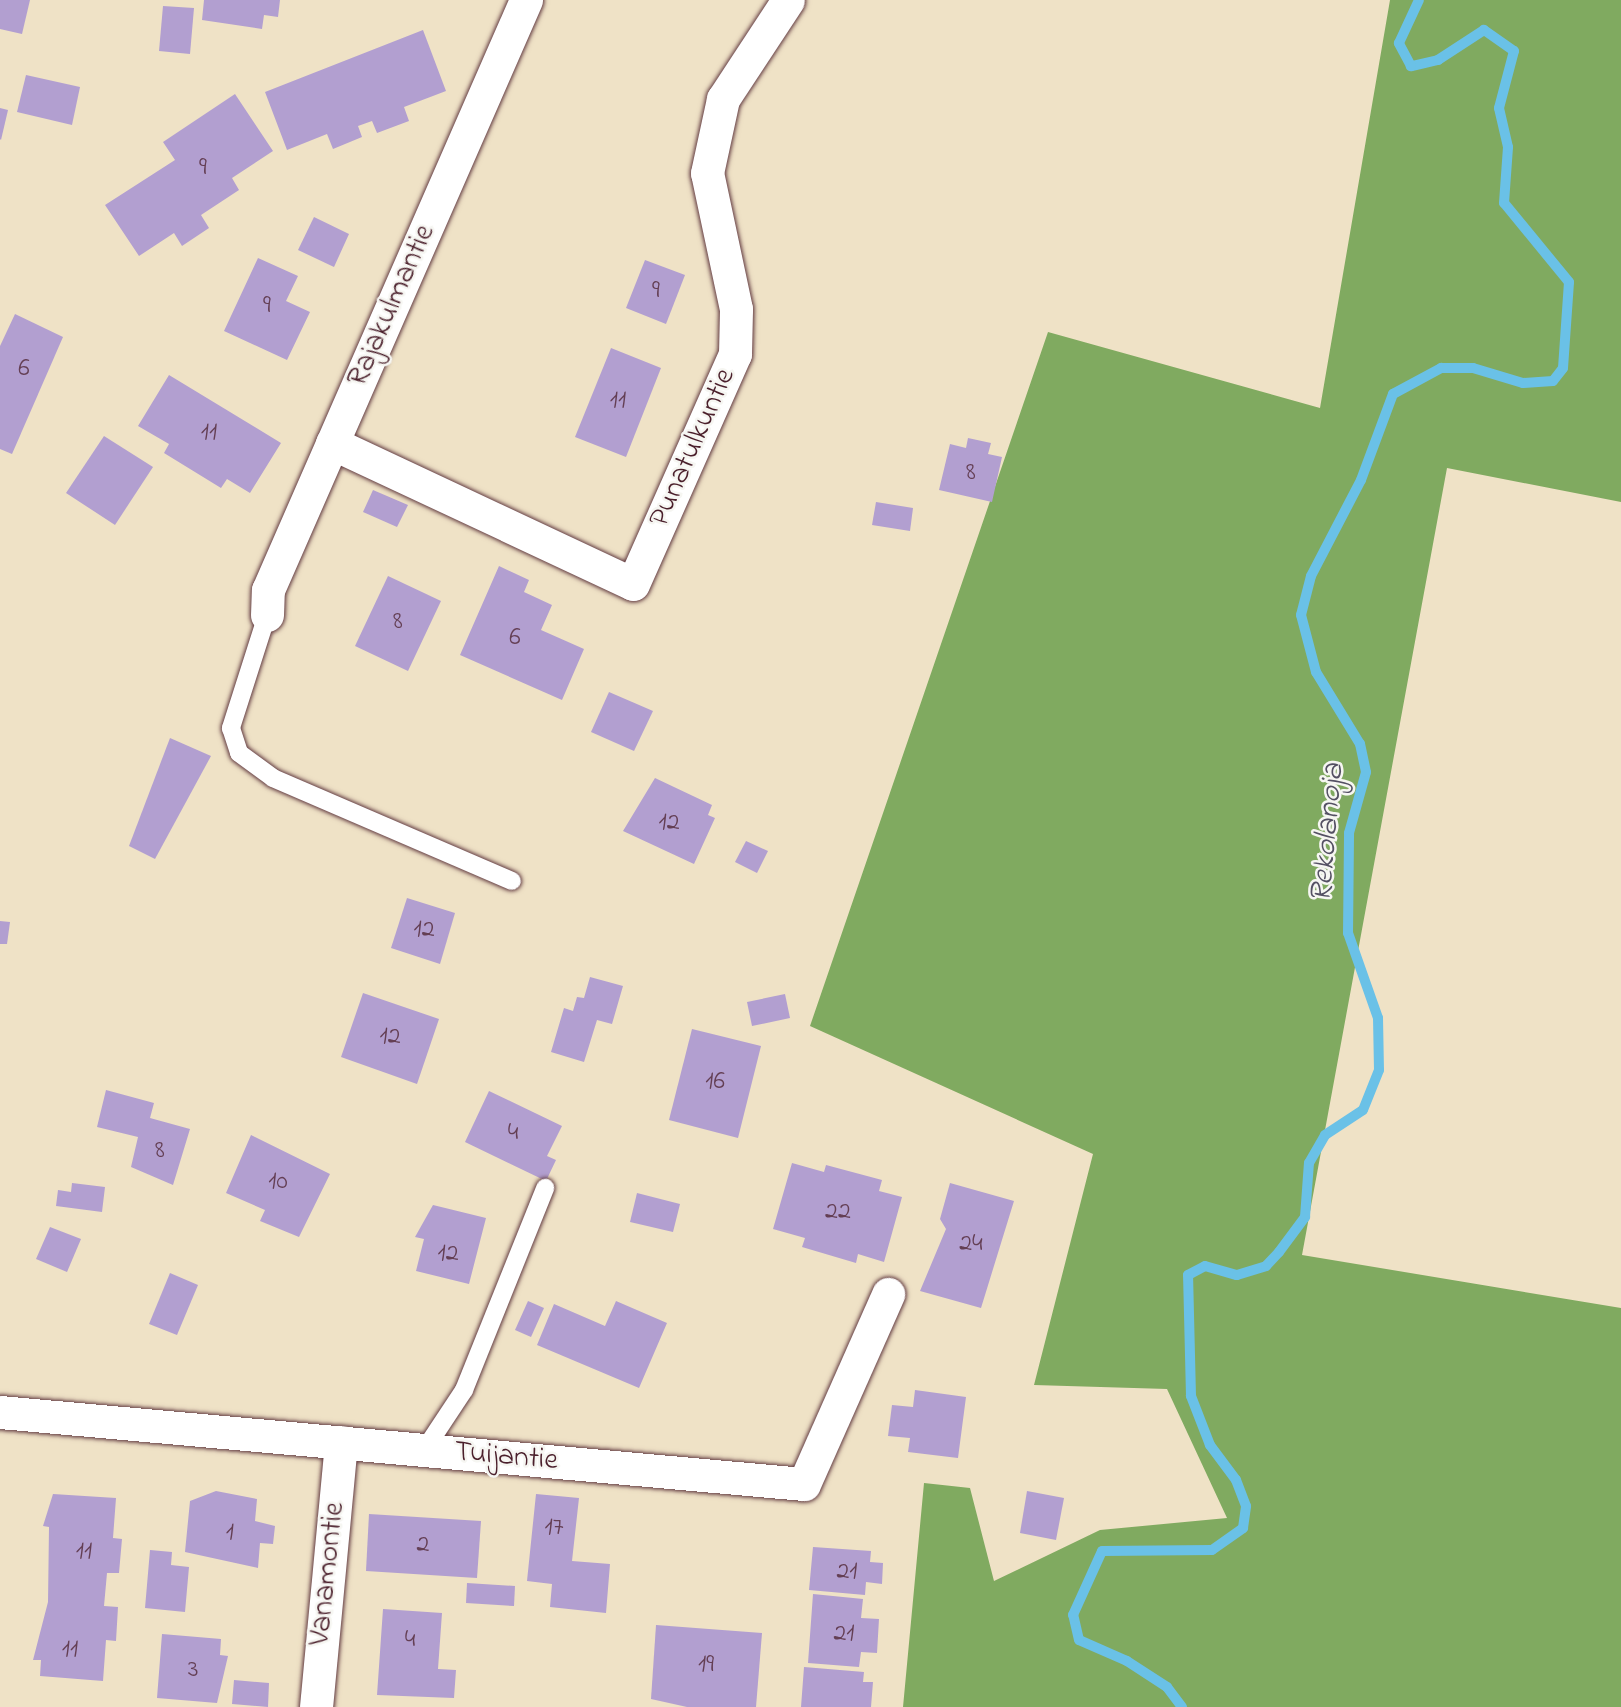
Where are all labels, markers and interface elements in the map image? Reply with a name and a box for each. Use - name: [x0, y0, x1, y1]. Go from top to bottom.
- house number: 9: [199, 153, 207, 185]
- street label: Rajakulmantie: [340, 219, 444, 393]
- house number: 9: [652, 276, 660, 308]
- house number: 9: [263, 291, 271, 323]
- house number: 6: [18, 354, 30, 386]
- street label: Punatulkuntie: [642, 363, 744, 533]
- house number: 11: [610, 386, 626, 418]
- house number: 11: [201, 418, 217, 450]
- house number: 8: [966, 458, 976, 490]
- house number: 8: [393, 607, 403, 639]
- house number: 6: [509, 623, 521, 655]
- water label: Rekolanoja: [1304, 762, 1354, 904]
- house number: 12: [658, 808, 680, 840]
- house number: 12: [413, 915, 435, 947]
- house number: 12: [379, 1022, 401, 1054]
- house number: 16: [705, 1067, 725, 1099]
- house number: 4: [508, 1118, 518, 1150]
- house number: 8: [155, 1136, 165, 1168]
- house number: 10: [268, 1167, 288, 1199]
- house number: 22: [825, 1197, 851, 1229]
- house number: 24: [959, 1229, 983, 1261]
- house number: 12: [437, 1239, 459, 1271]
- street label: Tuijantie: [453, 1435, 559, 1479]
- street label: Vanamontie: [303, 1501, 353, 1647]
- house number: 17: [545, 1513, 563, 1545]
- house number: 1: [226, 1518, 234, 1550]
- house number: 2: [417, 1530, 429, 1562]
- house number: 11: [76, 1537, 92, 1569]
- house number: 21: [836, 1557, 858, 1589]
- house number: 21: [833, 1619, 855, 1651]
- house number: 4: [405, 1625, 415, 1657]
- house number: 11: [62, 1635, 78, 1667]
- house number: 19: [698, 1650, 714, 1682]
- house number: 3: [188, 1655, 198, 1687]

